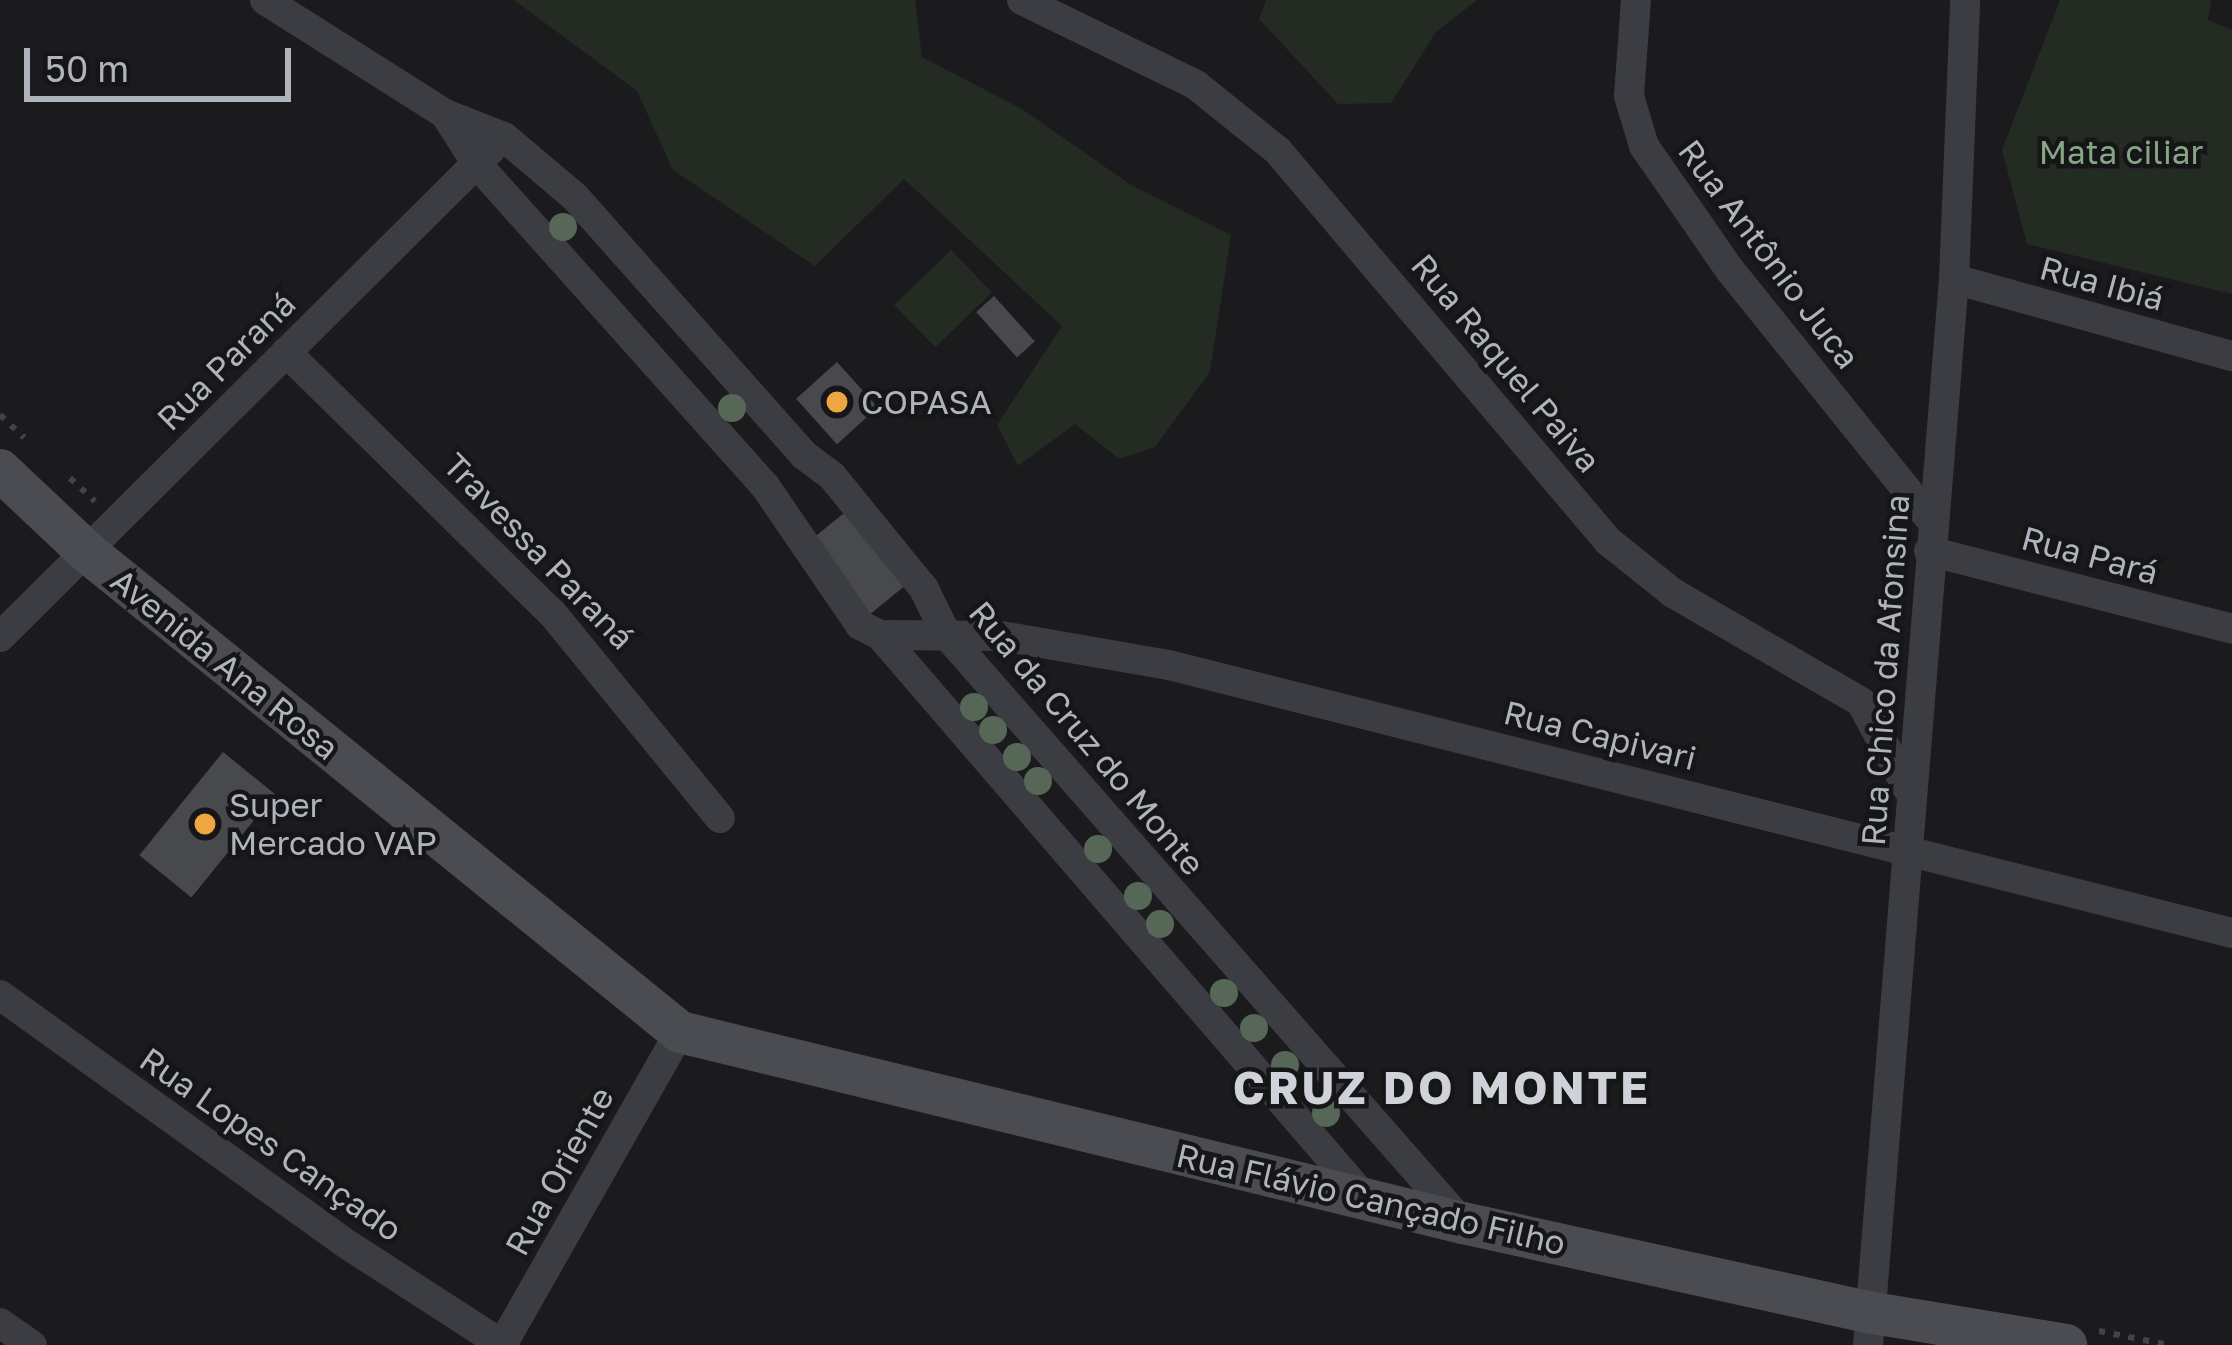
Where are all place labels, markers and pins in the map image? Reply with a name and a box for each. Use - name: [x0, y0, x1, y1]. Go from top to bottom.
- place label: COPASA: [861, 382, 992, 422]
- marker: COPASA: [824, 389, 850, 415]
- place label: Super Mercado VAP: [229, 785, 437, 863]
- marker: Super Mercado VAP: [192, 811, 218, 837]

